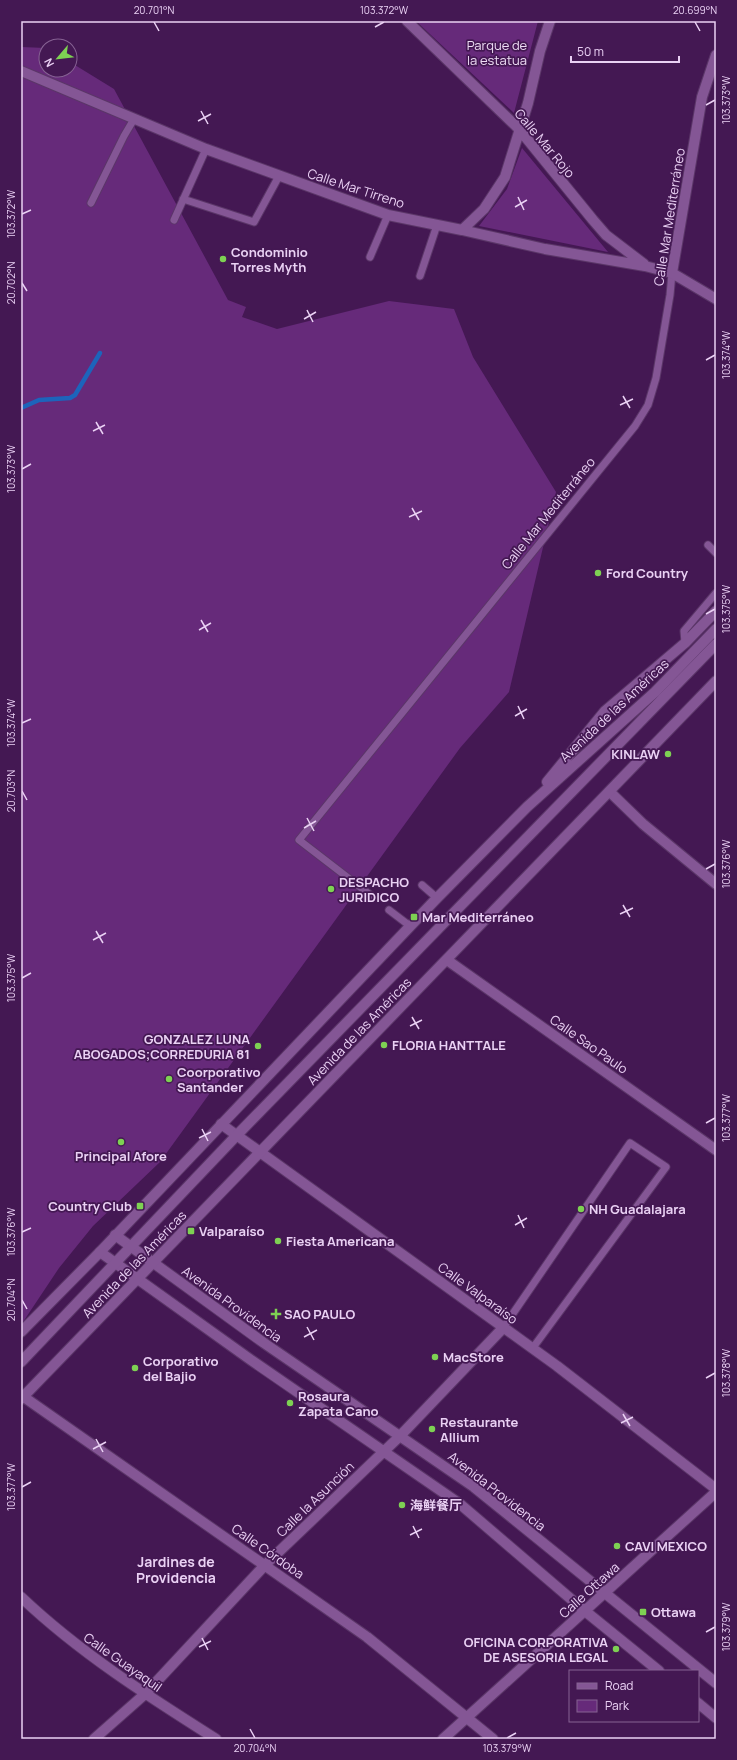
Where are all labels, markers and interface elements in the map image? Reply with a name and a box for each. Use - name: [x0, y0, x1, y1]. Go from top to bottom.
- text: 20.701°N: [134, 3, 175, 17]
- text: 103.372°W: [360, 3, 409, 17]
- text: 20.699°N: [673, 3, 717, 17]
- park label: Parque de la estatua: [467, 36, 528, 69]
- north arrow: [38, 38, 78, 78]
- scale bar: [571, 38, 679, 64]
- text: 50 m: [577, 43, 604, 60]
- text: N: [40, 56, 57, 70]
- text: 103.373°W: [719, 75, 733, 124]
- street label: Calle Mar Rojo: [511, 105, 579, 182]
- street label: Calle Mar Mediterráneo: [649, 146, 689, 287]
- street label: Calle Mar Tirreno: [305, 164, 407, 212]
- text: 103.372°W: [4, 189, 18, 238]
- place label: Condominio Torres Myth: [231, 243, 308, 276]
- marker: Condominio Torres Myth: [218, 254, 228, 264]
- text: 20.702°N: [4, 262, 18, 304]
- text: 103.374°W: [719, 330, 733, 379]
- text: 103.373°W: [4, 444, 18, 493]
- street label: Calle Mar Mediterráneo: [497, 453, 599, 573]
- place label: Ford Country: [606, 564, 689, 582]
- marker: Ford Country: [593, 568, 603, 578]
- text: 103.375°W: [719, 584, 733, 633]
- street label: Avenida de las Américas: [556, 655, 673, 765]
- text: 103.374°W: [4, 698, 18, 747]
- place label: KINLAW: [611, 745, 660, 763]
- marker: KINLAW: [663, 749, 673, 759]
- text: 20.703°N: [4, 770, 18, 812]
- text: 103.376°W: [719, 839, 733, 888]
- place label: DESPACHO JURIDICO: [339, 873, 409, 906]
- marker: DESPACHO JURIDICO: [326, 884, 336, 894]
- place label: Mar Mediterráneo: [422, 908, 534, 926]
- marker: Mar Mediterráneo: [409, 912, 419, 922]
- text: 103.375°W: [4, 953, 18, 1002]
- street label: Avenida de las Américas: [303, 973, 415, 1089]
- street label: Calle Sao Paulo: [546, 1010, 632, 1078]
- place label: GONZALEZ LUNA ABOGADOS;CORREDURIA 81: [74, 1030, 250, 1063]
- place label: FLORIA HANTTALE: [392, 1036, 506, 1054]
- marker: FLORIA HANTTALE: [379, 1040, 389, 1050]
- marker: GONZALEZ LUNA ABOGADOS;CORREDURIA 81: [253, 1041, 263, 1051]
- place label: Coorporativo Santander: [177, 1063, 261, 1096]
- marker: Coorporativo Santander: [164, 1074, 174, 1084]
- text: 103.377°W: [719, 1093, 733, 1142]
- marker: Principal Afore: [116, 1137, 126, 1147]
- place label: Principal Afore: [75, 1147, 167, 1165]
- place label: Country Club: [48, 1197, 132, 1215]
- place label: NH Guadalajara: [589, 1200, 686, 1218]
- marker: Country Club: [135, 1201, 145, 1211]
- marker: NH Guadalajara: [576, 1204, 586, 1214]
- street label: Avenida de las Américas: [78, 1206, 190, 1322]
- text: 103.376°W: [4, 1207, 18, 1256]
- place label: Valparaíso: [199, 1222, 265, 1240]
- marker: Valparaíso: [186, 1226, 196, 1236]
- place label: Fiesta Americana: [286, 1232, 394, 1250]
- marker: Fiesta Americana: [273, 1236, 283, 1246]
- street label: Calle Valparaíso: [435, 1258, 522, 1328]
- street label: Avenida Providencia: [178, 1262, 286, 1346]
- text: 20.704°N: [4, 1279, 18, 1321]
- place label: SAO PAULO: [284, 1305, 355, 1323]
- marker: SAO PAULO: [271, 1309, 281, 1319]
- place label: MacStore: [443, 1348, 504, 1366]
- text: 103.378°W: [719, 1348, 733, 1397]
- place label: Corporativo del Bajio: [143, 1352, 219, 1385]
- marker: MacStore: [430, 1352, 440, 1362]
- marker: Corporativo del Bajio: [130, 1363, 140, 1373]
- place label: Rosaura Zapata Cano: [298, 1387, 378, 1420]
- marker: Rosaura Zapata Cano: [285, 1398, 295, 1408]
- place label: Restaurante Allium: [440, 1413, 519, 1446]
- marker: Restaurante Allium: [427, 1424, 437, 1434]
- street label: Avenida Providencia: [444, 1447, 550, 1535]
- street label: Calle la Asunción: [272, 1457, 358, 1541]
- text: 103.377°W: [4, 1462, 18, 1511]
- place label: 海鲜餐厅: [410, 1496, 462, 1514]
- marker: 海鲜餐厅: [397, 1500, 407, 1510]
- street label: Calle Córdoba: [228, 1519, 308, 1583]
- place label: CAVI MEXICO: [625, 1537, 707, 1555]
- marker: CAVI MEXICO: [612, 1541, 622, 1551]
- district label: Jardines de Providencia: [136, 1552, 216, 1587]
- street label: Calle Ottawa: [555, 1558, 623, 1622]
- text: 103.379°W: [719, 1602, 733, 1651]
- place label: Ottawa: [651, 1603, 696, 1621]
- marker: Ottawa: [638, 1607, 648, 1617]
- street label: Calle Guayaquil: [80, 1628, 166, 1696]
- place label: OFICINA CORPORATIVA DE ASESORIA LEGAL: [464, 1633, 608, 1666]
- marker: OFICINA CORPORATIVA DE ASESORIA LEGAL: [611, 1644, 621, 1654]
- legend: [569, 1670, 699, 1722]
- text: Road: [605, 1677, 633, 1694]
- text: Park: [605, 1697, 630, 1714]
- text: 20.704°N: [234, 1741, 276, 1755]
- text: 103.379°W: [483, 1741, 532, 1755]

